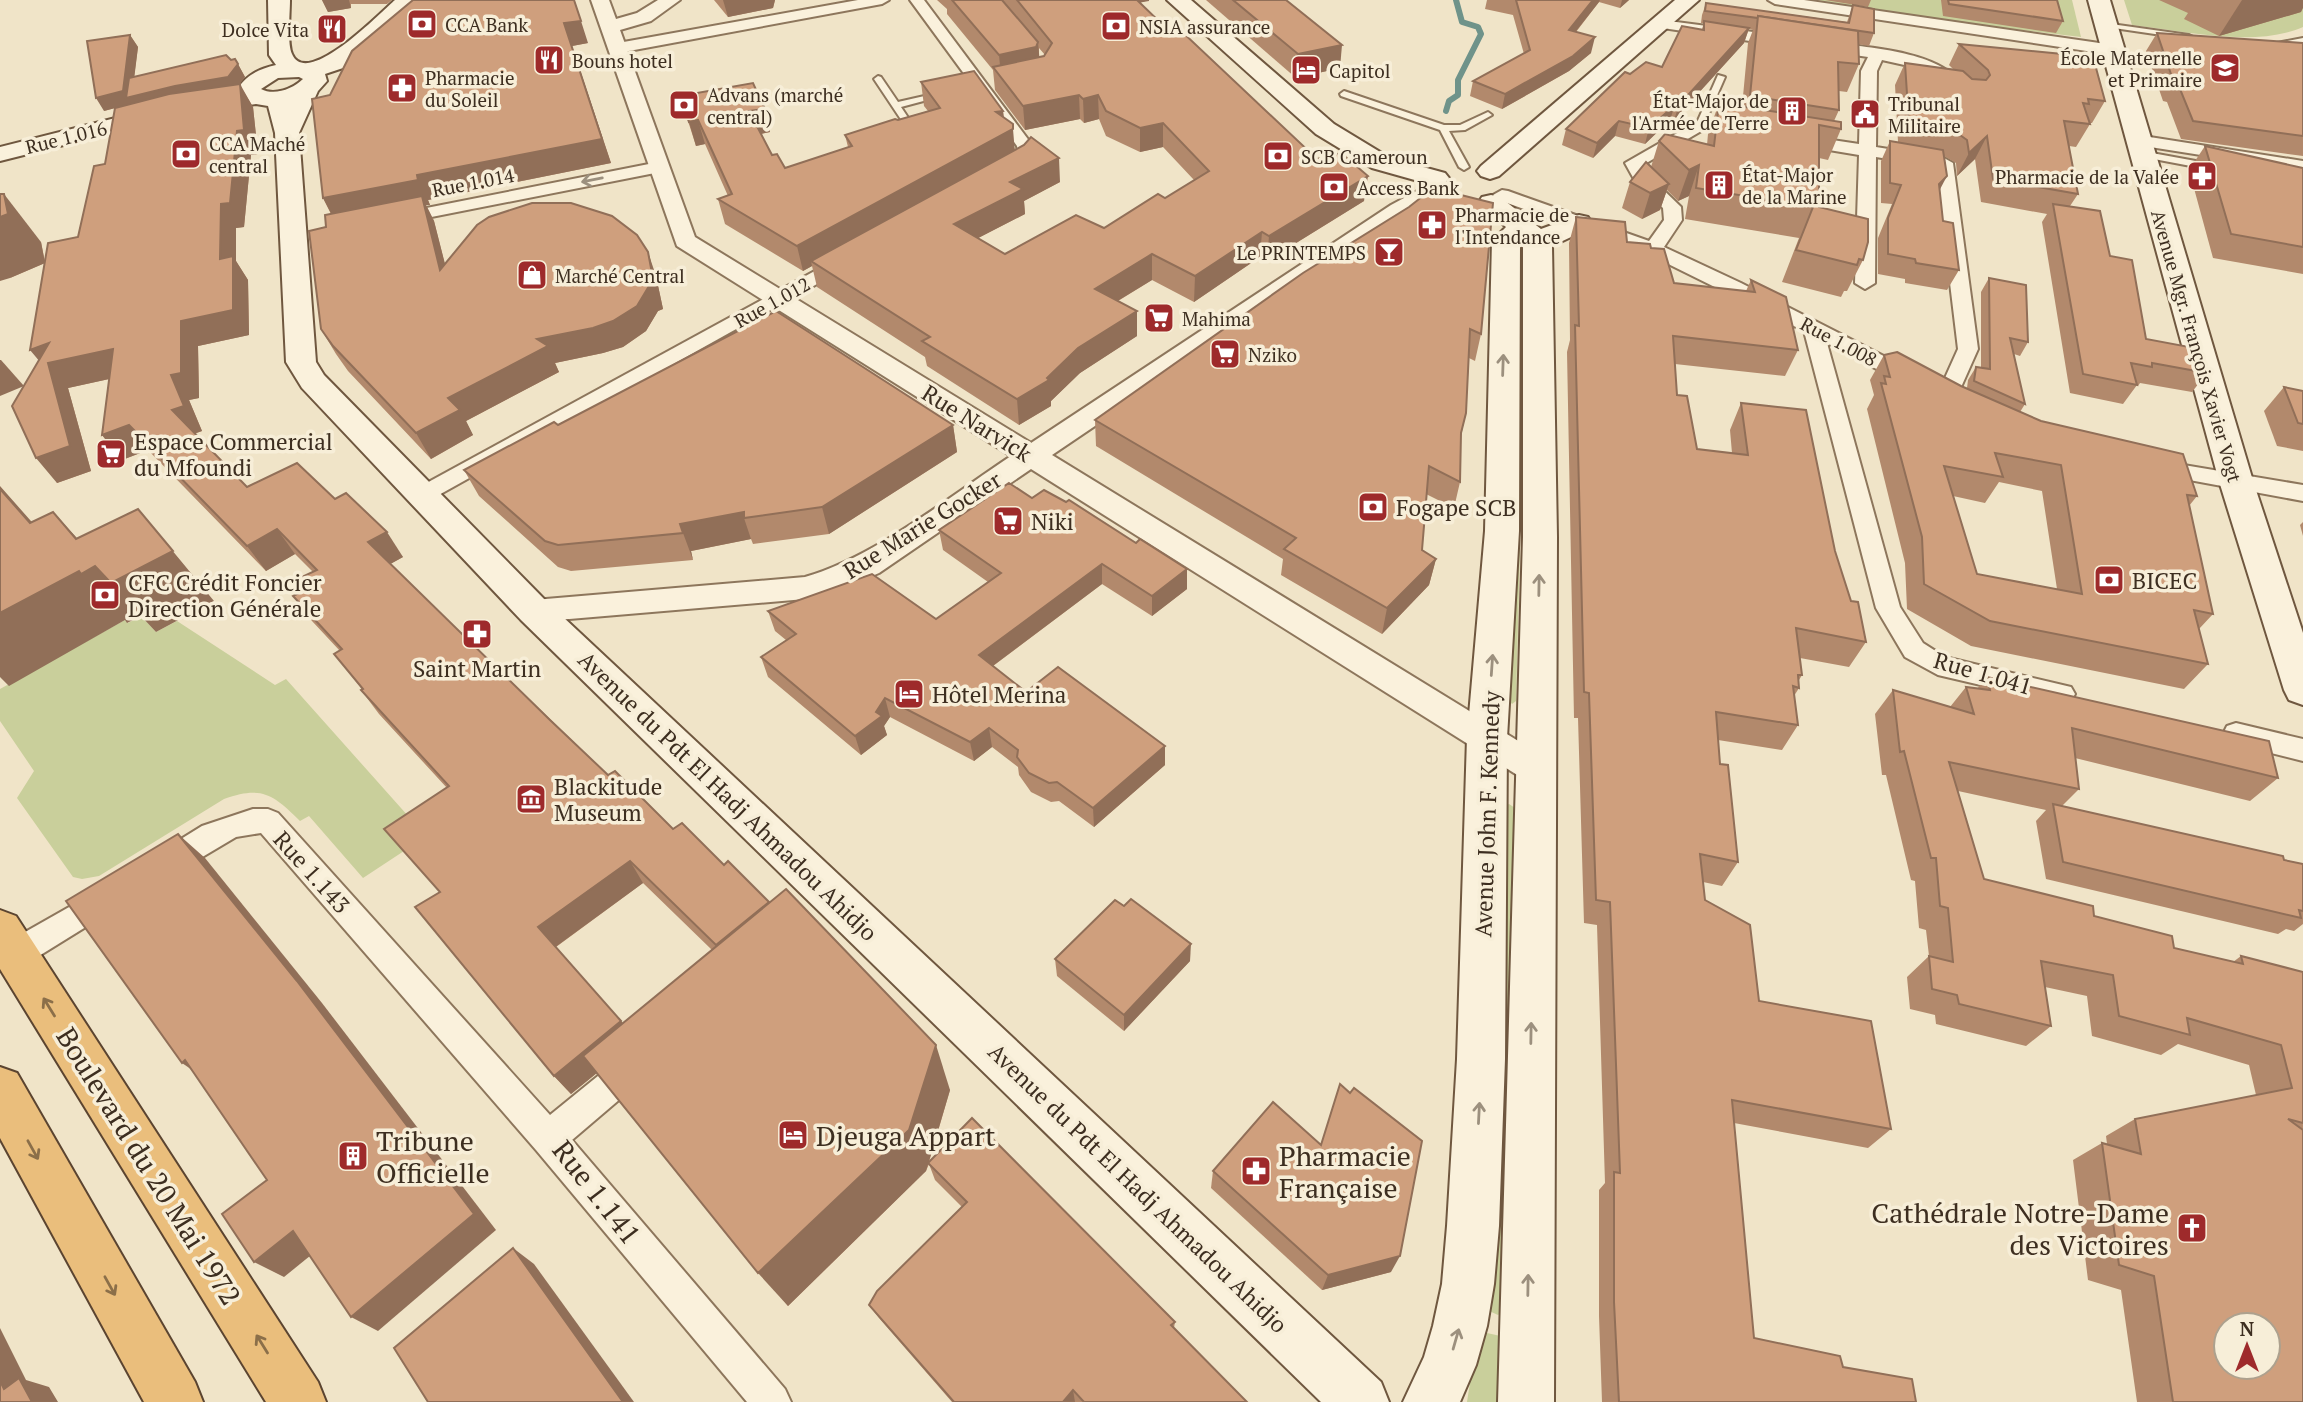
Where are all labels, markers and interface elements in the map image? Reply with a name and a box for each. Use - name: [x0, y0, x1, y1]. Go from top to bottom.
- bank icon: CCA Bank: [405, 7, 439, 41]
- bank icon: NSIA assurance: [1099, 9, 1133, 43]
- restaurant icon: Dolce Vita: [315, 12, 349, 46]
- place label: CCA Bank: [445, 12, 528, 37]
- place label: NSIA assurance: [1139, 14, 1270, 39]
- place label: Dolce Vita: [222, 17, 309, 42]
- restaurant icon: Bouns hotel: [532, 43, 566, 77]
- place label: École Maternelle et Primaire: [2060, 45, 2202, 92]
- place label: Bouns hotel: [572, 48, 673, 73]
- school or university icon: École Maternelle et Primaire: [2208, 51, 2242, 85]
- hotel icon: Capitol: [1289, 53, 1323, 87]
- place label: Capitol: [1329, 58, 1391, 83]
- place label: Pharmacie du Soleil: [425, 65, 515, 112]
- pharmacy icon: Pharmacie du Soleil: [385, 71, 419, 105]
- place label: Advans (marché central): [707, 82, 843, 129]
- bank icon: Advans (marché central): [667, 88, 701, 122]
- place label: État-Major de l'Armée de Terre: [1632, 88, 1769, 135]
- place label: Tribunal Militaire: [1888, 91, 1961, 138]
- building icon: État-Major de l'Armée de Terre: [1775, 94, 1809, 128]
- public building icon: Tribunal Militaire: [1848, 97, 1882, 131]
- street label: Rue 1.016: [23, 115, 109, 159]
- place label: CCA Maché central: [209, 131, 305, 178]
- bank icon: CCA Maché central: [169, 137, 203, 171]
- bank icon: SCB Cameroun: [1261, 139, 1295, 173]
- place label: SCB Cameroun: [1301, 144, 1428, 169]
- pharmacy icon: Pharmacie de la Valée: [2185, 159, 2219, 193]
- street label: Rue 1.014: [430, 162, 517, 202]
- place label: État-Major de la Marine: [1742, 162, 1847, 209]
- place label: Pharmacie de la Valée: [1995, 164, 2179, 189]
- building icon: État-Major de la Marine: [1702, 168, 1736, 202]
- bank icon: Access Bank: [1317, 170, 1351, 204]
- one-way arrow: [581, 174, 604, 187]
- place label: Access Bank: [1357, 175, 1460, 200]
- place label: Pharmacie de l'Intendance: [1455, 202, 1569, 249]
- street label: Avenue Mgr. François Xavier Vogt: [2146, 207, 2248, 485]
- pharmacy icon: Pharmacie de l'Intendance: [1415, 208, 1449, 242]
- bar icon: Le PRINTEMPS: [1372, 235, 1406, 269]
- place label: Le PRINTEMPS: [1237, 240, 1366, 265]
- shop icon: Marché Central: [515, 258, 549, 292]
- place label: Marché Central: [555, 263, 685, 288]
- street label: Rue 1.012: [730, 271, 814, 333]
- supermarket icon: Mahima: [1142, 301, 1176, 335]
- place label: Mahima: [1182, 306, 1251, 331]
- street label: Rue 1.008: [1796, 310, 1882, 372]
- supermarket icon: Nziko: [1208, 337, 1242, 371]
- place label: Nziko: [1248, 342, 1297, 367]
- one-way arrow: [1496, 354, 1509, 377]
- street label: Rue Narvick: [916, 377, 1038, 469]
- place label: Espace Commercial du Mfoundi: [134, 426, 333, 483]
- supermarket icon: Espace Commercial du Mfoundi: [94, 437, 128, 471]
- street label: Rue Marie Gocker: [837, 464, 1007, 586]
- bank icon: Fogape SCB: [1356, 490, 1390, 524]
- place label: Fogape SCB: [1396, 492, 1516, 523]
- supermarket icon: Niki: [991, 504, 1025, 538]
- place label: Niki: [1031, 506, 1074, 537]
- bank icon: BICEC: [2092, 563, 2126, 597]
- place label: BICEC: [2132, 565, 2197, 596]
- place label: CFC Crédit Foncier Direction Générale: [128, 567, 322, 624]
- one-way arrow: [1532, 574, 1545, 597]
- bank icon: CFC Crédit Foncier Direction Générale: [88, 578, 122, 612]
- pharmacy icon: Saint Martin: [460, 617, 494, 651]
- street label: Avenue du Pdt El Hadj Ahmadou Ahidjo: [572, 644, 884, 948]
- street label: Rue 1.041: [1930, 644, 2036, 702]
- place label: Saint Martin: [413, 653, 541, 684]
- one-way arrow: [1486, 655, 1499, 677]
- hotel icon: Hôtel Merina: [892, 677, 926, 711]
- place label: Hôtel Merina: [932, 679, 1067, 710]
- street label: Avenue John F. Kennedy: [1467, 690, 1507, 938]
- place label: Blackitude Museum: [554, 771, 662, 828]
- museum icon: Blackitude Museum: [514, 782, 548, 816]
- street label: Rue 1.143: [267, 824, 357, 920]
- one-way arrow: [41, 998, 56, 1017]
- street label: Boulevard du 20 Mai 1972: [48, 1020, 250, 1312]
- one-way arrow: [1524, 1022, 1538, 1045]
- street label: Avenue du Pdt El Hadj Ahmadou Ahidjo: [982, 1036, 1294, 1340]
- one-way arrow: [1472, 1102, 1485, 1125]
- place label: Djeuga Appart: [816, 1117, 996, 1154]
- hotel icon: Djeuga Appart: [776, 1118, 810, 1152]
- place label: Tribune Officielle: [376, 1122, 490, 1191]
- street label: Rue 1.141: [545, 1132, 649, 1252]
- place label: Pharmacie Française: [1279, 1137, 1411, 1206]
- one-way arrow: [27, 1139, 40, 1160]
- building icon: Tribune Officielle: [336, 1139, 370, 1173]
- pharmacy icon: Pharmacie Française: [1239, 1154, 1273, 1188]
- place label: Cathédrale Notre-Dame des Victoires: [1871, 1194, 2169, 1263]
- church icon: Cathédrale Notre-Dame des Victoires: [2175, 1211, 2209, 1245]
- one-way arrow: [1521, 1274, 1535, 1297]
- one-way arrow: [104, 1275, 117, 1296]
- north arrow: [2212, 1311, 2282, 1381]
- text: N: [2240, 1316, 2255, 1341]
- one-way arrow: [1451, 1328, 1464, 1350]
- one-way arrow: [254, 1335, 268, 1355]

